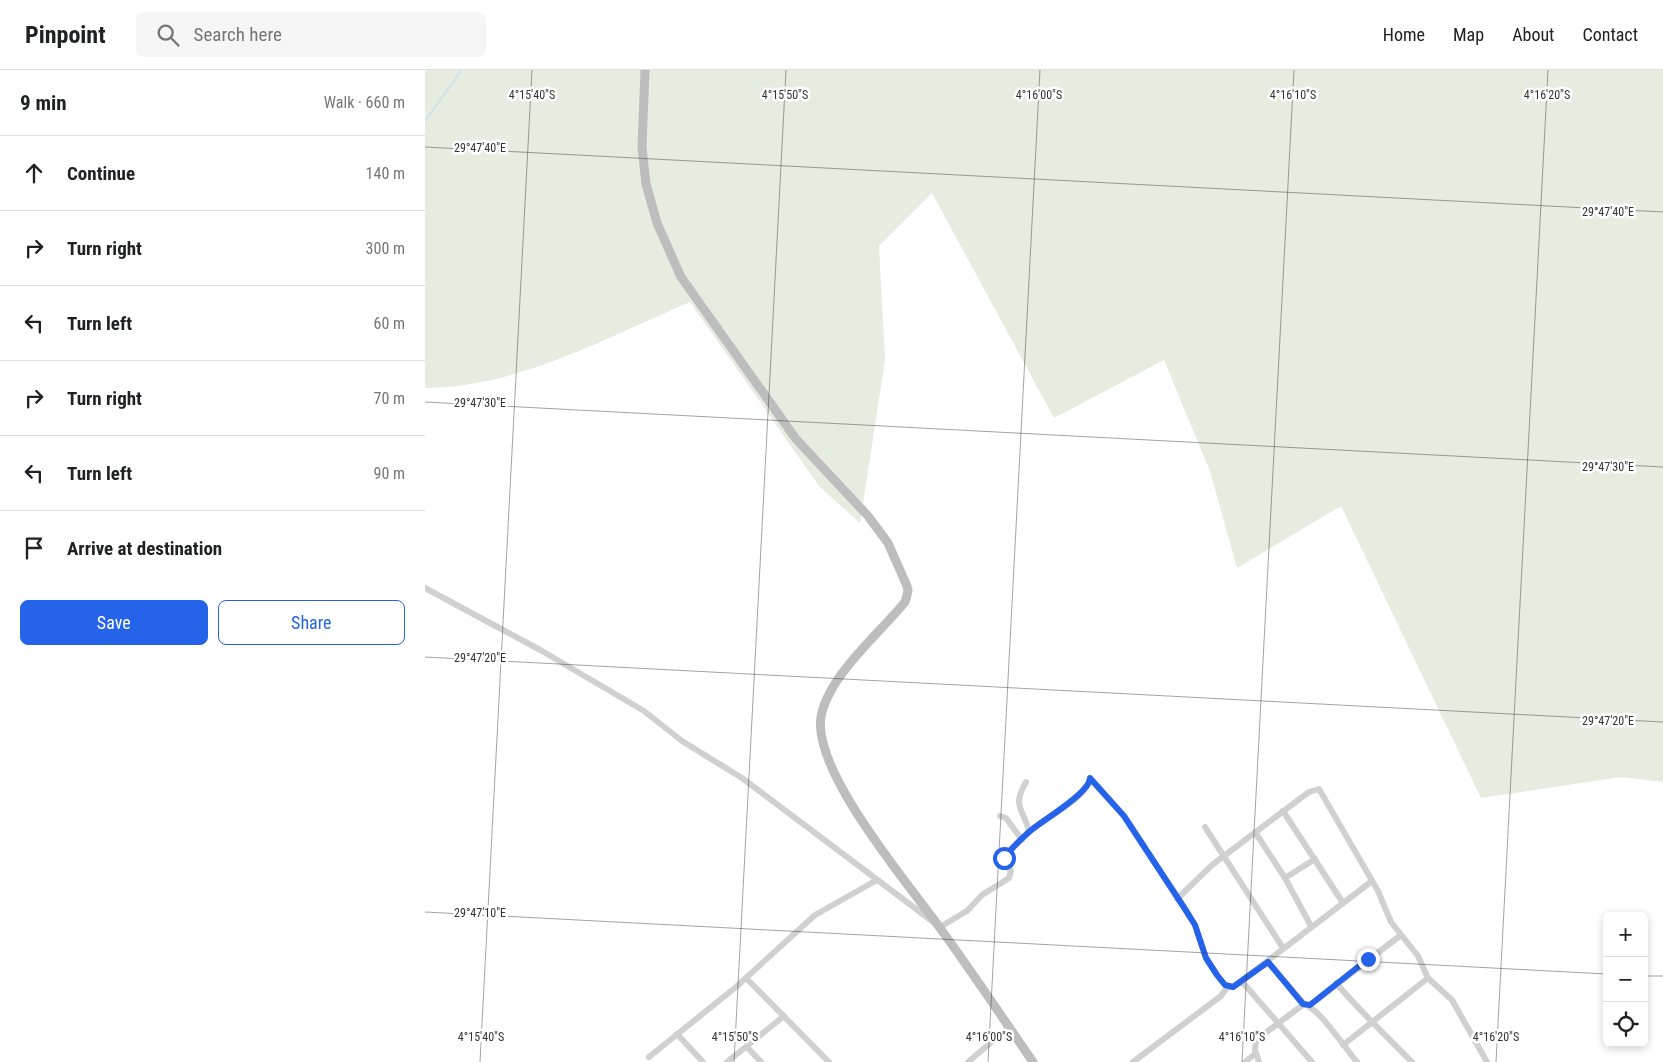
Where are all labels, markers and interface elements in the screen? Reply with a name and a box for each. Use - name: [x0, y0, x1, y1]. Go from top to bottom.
- search box: [136, 12, 486, 57]
- text: Pinpoint: [25, 21, 106, 49]
- icon: search: [154, 21, 182, 49]
- text: Search here: [194, 23, 282, 46]
- text: Home: [1383, 24, 1425, 45]
- text: Map: [1453, 24, 1484, 45]
- text: About: [1512, 24, 1554, 45]
- text: Contact: [1582, 24, 1638, 45]
- text: 4°15'40"S: [509, 88, 555, 102]
- text: 4°15'50"S: [762, 88, 808, 102]
- text: 4°16'00"S: [1016, 88, 1062, 102]
- text: 4°16'10"S: [1270, 88, 1316, 102]
- text: 4°16'20"S: [1524, 88, 1570, 102]
- text: 9 min: [20, 91, 67, 115]
- text: Walk · 660 m: [324, 93, 405, 112]
- text: 29°47'40"E: [454, 141, 506, 155]
- icon: ahead: [20, 159, 48, 187]
- text: Continue: [67, 162, 135, 185]
- text: 140 m: [366, 164, 405, 183]
- text: 29°47'40"E: [1582, 205, 1634, 219]
- icon: right: [20, 234, 48, 262]
- text: Turn right: [67, 237, 142, 260]
- text: 300 m: [366, 239, 405, 258]
- icon: left: [20, 309, 48, 337]
- text: Turn left: [67, 312, 132, 335]
- text: 60 m: [373, 314, 405, 333]
- icon: right: [20, 384, 48, 412]
- text: Turn right: [67, 387, 142, 410]
- text: 70 m: [373, 389, 405, 408]
- text: 29°47'30"E: [454, 396, 506, 410]
- icon: left: [20, 459, 48, 487]
- text: 29°47'30"E: [1582, 460, 1634, 474]
- text: Turn left: [67, 462, 132, 485]
- text: 90 m: [373, 464, 405, 483]
- icon: arrive: [20, 534, 48, 562]
- text: Arrive at destination: [67, 537, 222, 560]
- button: Save: [20, 600, 208, 645]
- button: Share: [218, 600, 405, 645]
- text: 29°47'20"E: [454, 651, 506, 665]
- text: 29°47'20"E: [1582, 714, 1634, 728]
- route start: [993, 847, 1016, 870]
- text: 29°47'10"E: [454, 906, 506, 920]
- map controls: [1603, 912, 1648, 1047]
- button: +: [1603, 912, 1648, 957]
- route end: [1357, 948, 1380, 971]
- button: −: [1603, 957, 1648, 1002]
- button: locate: [1603, 1002, 1648, 1047]
- text: 4°15'40"S: [458, 1030, 504, 1044]
- text: 4°15'50"S: [712, 1030, 758, 1044]
- text: 4°16'00"S: [966, 1030, 1012, 1044]
- text: 4°16'10"S: [1219, 1030, 1265, 1044]
- text: 4°16'20"S: [1473, 1030, 1519, 1044]

